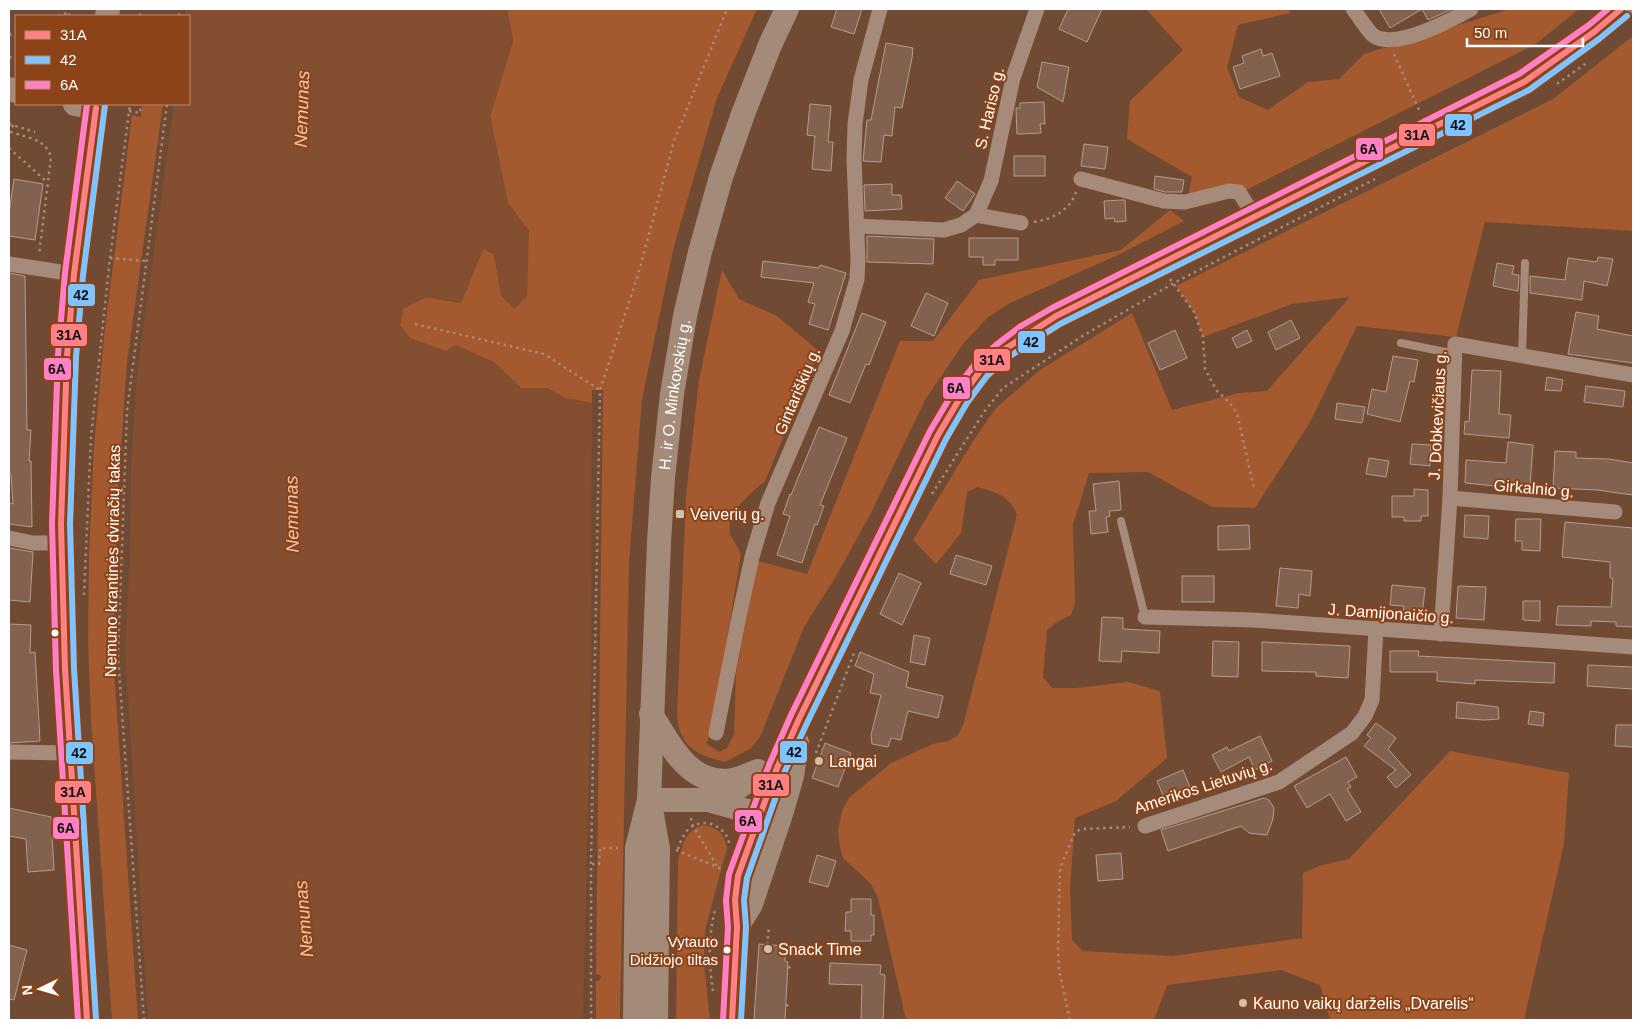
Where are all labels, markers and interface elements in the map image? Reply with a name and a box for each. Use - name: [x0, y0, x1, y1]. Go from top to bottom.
- legend: [15, 15, 190, 105]
- scale bar: [1467, 15, 1583, 47]
- text: 50 m: [1474, 24, 1507, 41]
- text: 31A: [60, 26, 87, 43]
- text: 42: [60, 51, 77, 68]
- street label: S. Hariso g.: [972, 65, 1007, 151]
- water label: Nemunas: [291, 70, 313, 148]
- text: 6A: [60, 76, 78, 93]
- line badge: 42: [1444, 113, 1473, 137]
- text: 42: [1450, 117, 1466, 133]
- line badge: 31A: [1398, 123, 1436, 147]
- text: 31A: [1404, 127, 1430, 143]
- line badge: 6A: [1355, 137, 1384, 161]
- text: 6A: [1360, 141, 1378, 157]
- line badge: 42: [67, 283, 96, 307]
- text: 42: [73, 287, 89, 303]
- street label: H. ir O. Minkovskių g.: [656, 318, 693, 471]
- line badge: 31A: [50, 323, 88, 347]
- text: 31A: [56, 327, 82, 343]
- line badge: 42: [1017, 330, 1046, 354]
- text: 42: [1023, 334, 1039, 350]
- street label: Gintariškių g.: [771, 345, 824, 437]
- line badge: 31A: [973, 348, 1011, 372]
- street label: J. Dobkevičiaus g.: [1426, 350, 1449, 480]
- text: 31A: [979, 352, 1005, 368]
- line badge: 6A: [43, 357, 72, 381]
- text: 6A: [48, 361, 66, 377]
- line badge: 6A: [942, 376, 971, 400]
- text: 6A: [947, 380, 965, 396]
- street label: Nemuno krantinės dviračių takas: [102, 445, 123, 677]
- water label: Nemunas: [281, 475, 303, 553]
- street label: Girkalnio g.: [1493, 477, 1575, 500]
- place label: Veiverių g.: [690, 506, 765, 523]
- marker: Veiverių g.: [674, 508, 686, 520]
- street label: J. Damijonaičio g.: [1327, 601, 1455, 626]
- unlabelled marker: [50, 628, 60, 638]
- line badge: 42: [779, 740, 808, 764]
- line badge: 42: [65, 741, 94, 765]
- text: 42: [786, 744, 802, 760]
- text: 42: [71, 745, 87, 761]
- place label: Langai: [829, 753, 877, 770]
- marker: Langai: [813, 755, 825, 767]
- street label: Amerikos Lietuvių g.: [1132, 756, 1274, 817]
- line badge: 31A: [752, 773, 790, 797]
- text: 31A: [758, 777, 784, 793]
- line badge: 31A: [54, 780, 92, 804]
- text: 31A: [60, 784, 86, 800]
- line badge: 6A: [734, 809, 763, 833]
- text: 6A: [739, 813, 757, 829]
- line badge: 6A: [52, 816, 80, 840]
- text: 6A: [57, 820, 75, 836]
- water label: Nemunas: [291, 880, 317, 958]
- place label: Vytauto Didžiojo tiltas: [630, 933, 718, 968]
- place label: Snack Time: [778, 941, 862, 958]
- marker: Snack Time: [762, 943, 774, 955]
- marker: Vytauto Didžiojo tiltas: [722, 945, 732, 955]
- north arrow: [15, 964, 65, 1014]
- text: N: [19, 984, 35, 996]
- place label: Kauno vaikų darželis „Dvarelis“: [1253, 995, 1474, 1012]
- marker: Kauno vaikų darželis „Dvarelis“: [1237, 997, 1249, 1009]

